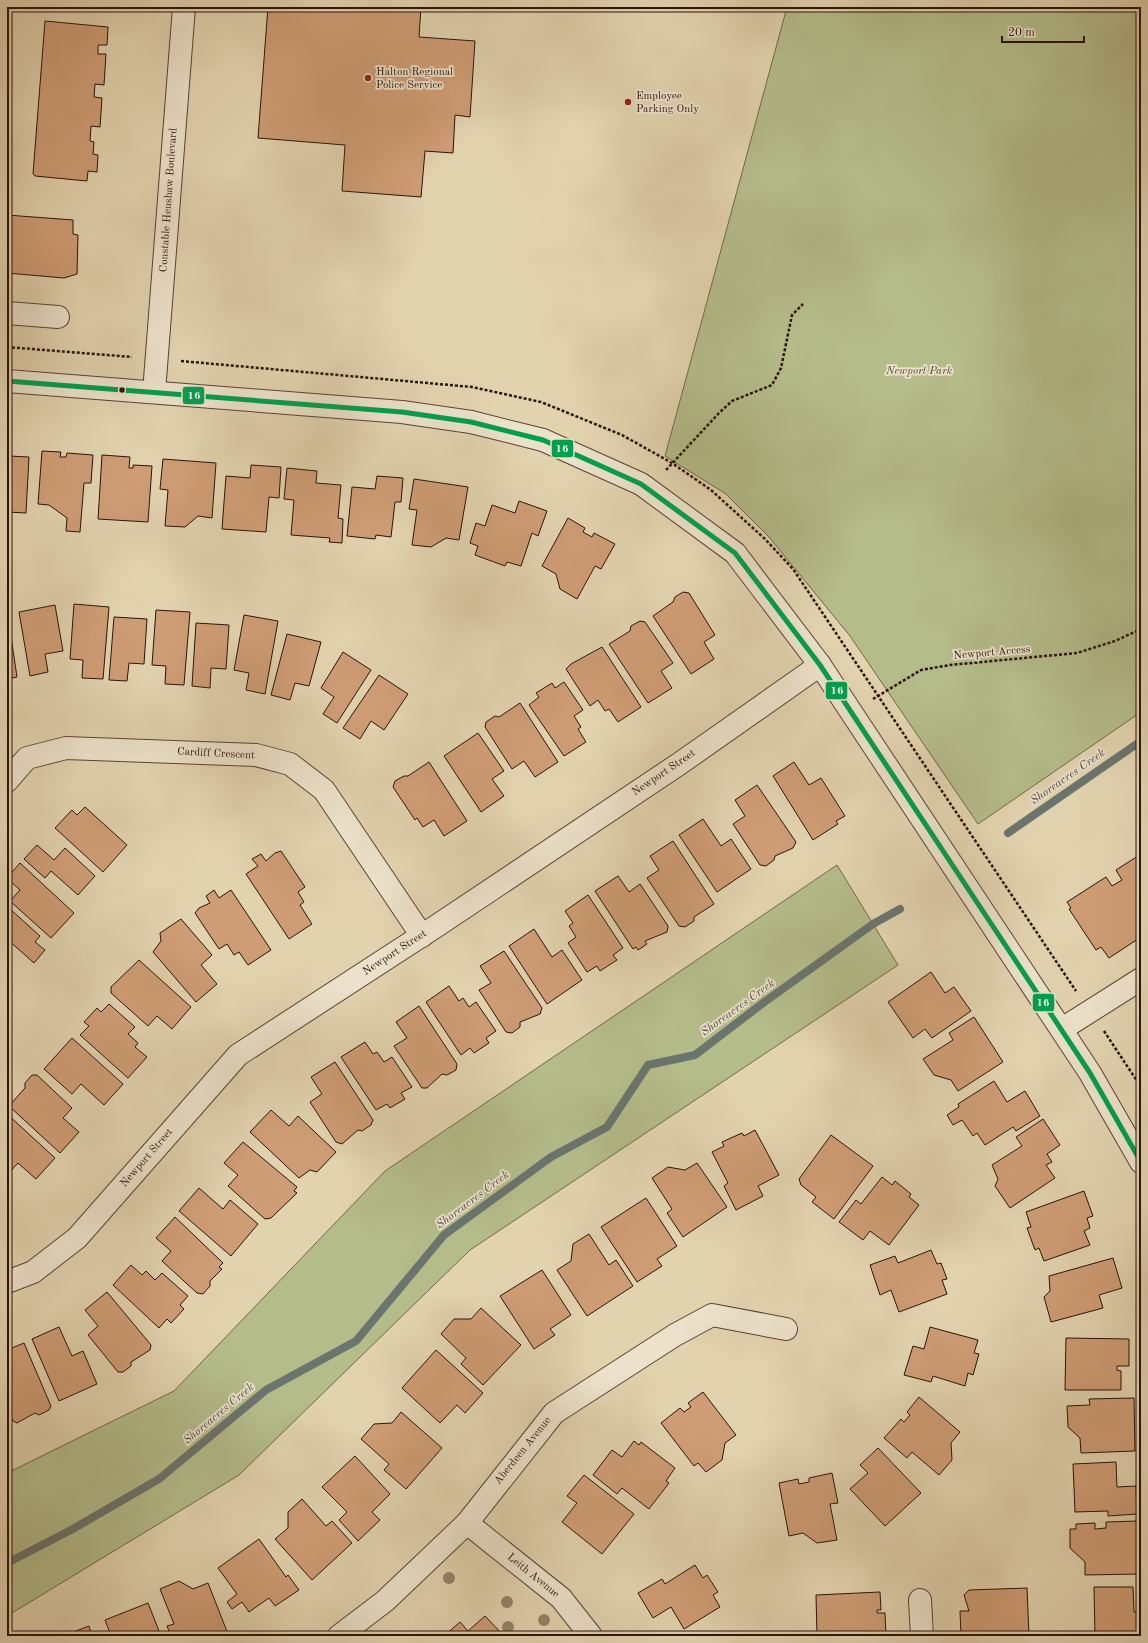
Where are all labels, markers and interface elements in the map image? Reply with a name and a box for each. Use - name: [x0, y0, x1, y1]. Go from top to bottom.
- scale bar: [1002, 18, 1084, 44]
- text: 20 m: [1008, 27, 1035, 39]
- place label: Halton Regional Police Service: [376, 67, 453, 91]
- marker: Halton Regional Police Service: [363, 73, 373, 83]
- place label: Employee Parking Only: [636, 91, 699, 115]
- marker: Employee Parking Only: [623, 97, 633, 107]
- street label: Constable Henshaw Boulevard: [158, 127, 180, 273]
- park label: Newport Park: [885, 366, 953, 377]
- unlabelled marker: [117, 385, 127, 395]
- line badge: 16: [182, 386, 205, 405]
- text: 16: [188, 391, 200, 402]
- line badge: 16: [551, 439, 574, 458]
- text: 16: [556, 444, 568, 455]
- street label: Newport Access: [953, 644, 1031, 662]
- line badge: 16: [825, 681, 848, 700]
- text: 16: [831, 686, 843, 697]
- street label: Cardiff Crescent: [177, 746, 255, 762]
- water label: Shoreacres Creek: [1028, 747, 1108, 807]
- street label: Newport Street: [630, 748, 698, 798]
- street label: Newport Street: [361, 928, 429, 978]
- water label: Shoreacres Creek: [699, 977, 777, 1039]
- line badge: 16: [1032, 993, 1055, 1012]
- text: 16: [1037, 998, 1049, 1009]
- street label: Newport Street: [119, 1126, 175, 1189]
- water label: Shoreacres Creek: [434, 1169, 512, 1231]
- water label: Shoreacres Creek: [181, 1381, 257, 1447]
- street label: Aberdeen Avenue: [492, 1415, 554, 1487]
- street label: Leith Avenue: [505, 1552, 561, 1600]

